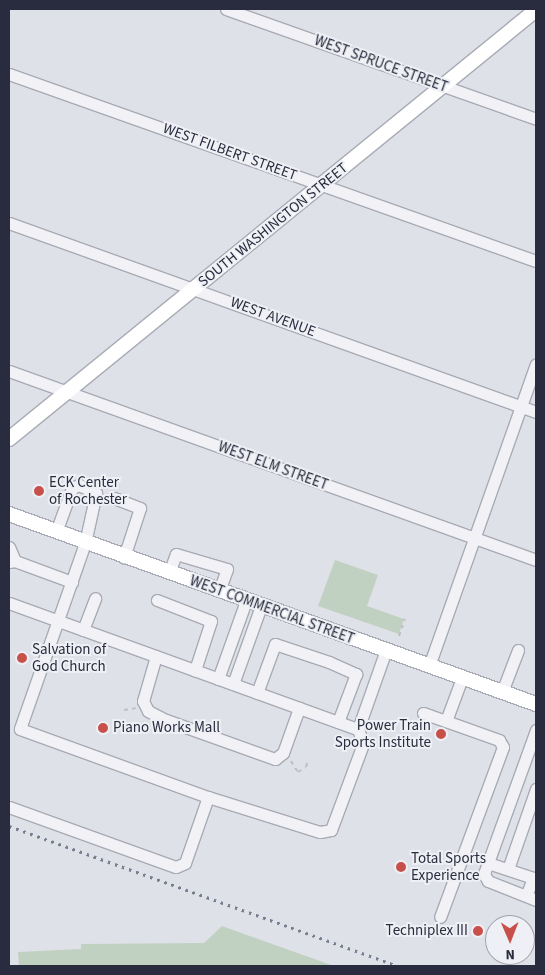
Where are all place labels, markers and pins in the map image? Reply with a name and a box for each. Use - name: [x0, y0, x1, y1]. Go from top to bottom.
- place label: ECK Center of Rochester: [49, 473, 127, 508]
- marker: ECK Center of Rochester: [33, 485, 45, 497]
- place label: Salvation of God Church: [32, 640, 106, 675]
- marker: Salvation of God Church: [16, 652, 28, 664]
- place label: Power Train Sports Institute: [335, 716, 431, 751]
- place label: Piano Works Mall: [113, 719, 220, 737]
- marker: Piano Works Mall: [97, 722, 109, 734]
- marker: Power Train Sports Institute: [435, 728, 447, 740]
- place label: Total Sports Experience: [411, 849, 486, 884]
- marker: Total Sports Experience: [395, 861, 407, 873]
- place label: Techniplex III: [386, 922, 468, 940]
- marker: Techniplex III: [472, 925, 484, 937]

